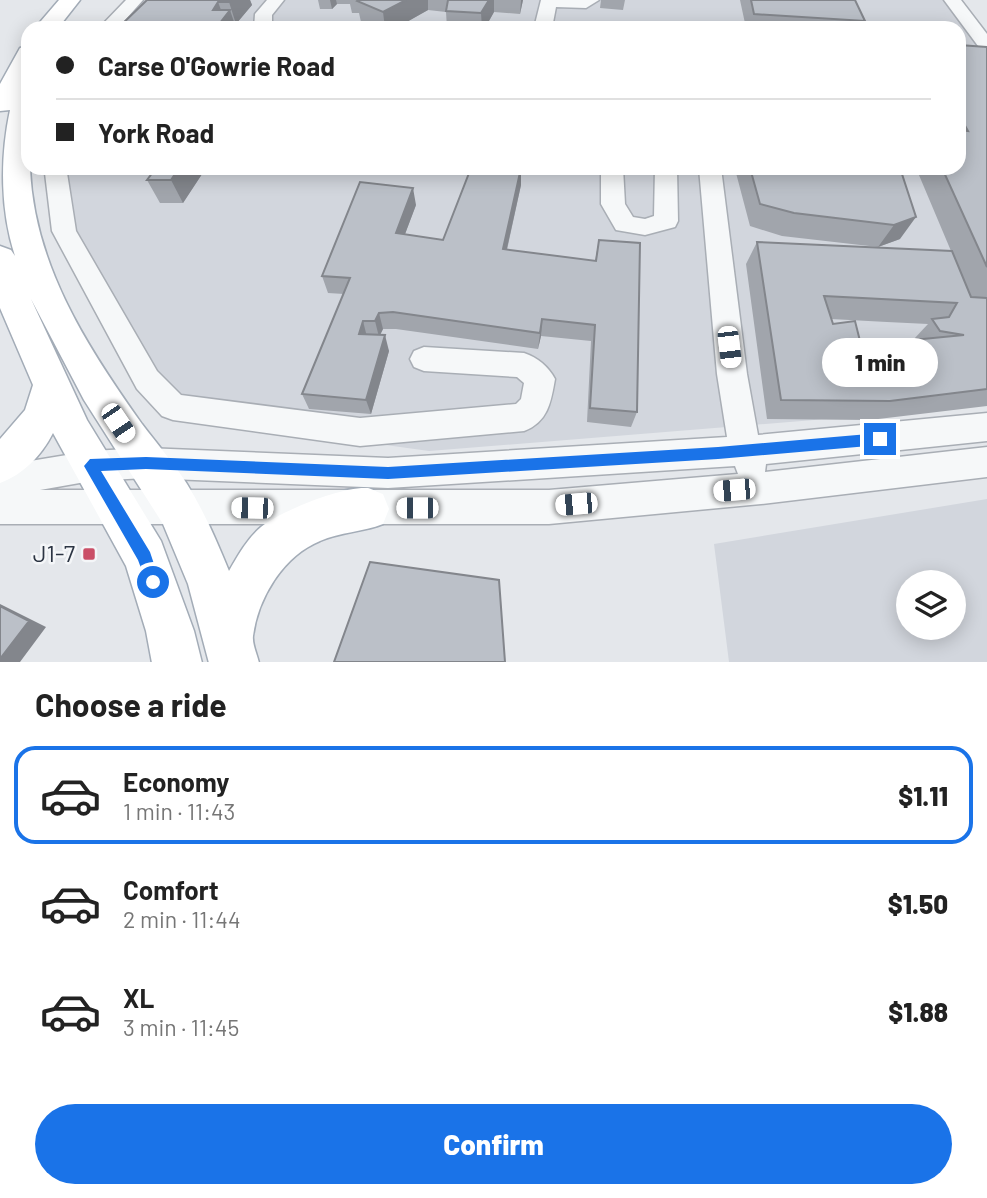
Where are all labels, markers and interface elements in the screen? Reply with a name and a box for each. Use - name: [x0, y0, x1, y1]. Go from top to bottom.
- text: Carse O'Gowrie Road: [98, 50, 335, 81]
- text: York Road: [98, 117, 214, 148]
- car: [717, 325, 742, 369]
- callout: 1 min: [822, 338, 938, 386]
- text: 1 min: [855, 348, 905, 376]
- car: [98, 400, 139, 446]
- route end: [864, 423, 896, 455]
- car: [713, 478, 756, 502]
- car: [555, 492, 598, 516]
- car: [231, 497, 274, 519]
- car: [397, 498, 439, 519]
- place label: J1-7: [33, 538, 75, 567]
- marker: J1-7: [81, 546, 97, 562]
- route start: [137, 566, 169, 598]
- map controls: [896, 570, 966, 640]
- button: layers: [896, 570, 966, 640]
- text: Choose a ride: [35, 685, 227, 723]
- icon: car: [39, 764, 102, 827]
- text: Economy: [123, 766, 229, 797]
- text: $1.11: [898, 780, 948, 811]
- text: 1 min · 11:43: [123, 797, 235, 825]
- icon: car: [39, 872, 102, 935]
- text: Comfort: [123, 874, 219, 905]
- text: $1.50: [888, 888, 948, 919]
- text: 2 min · 11:44: [123, 905, 241, 933]
- icon: car: [39, 980, 102, 1043]
- text: XL: [123, 982, 154, 1013]
- text: $1.88: [888, 996, 948, 1027]
- text: 3 min · 11:45: [123, 1013, 239, 1041]
- button: Confirm: [35, 1104, 952, 1184]

